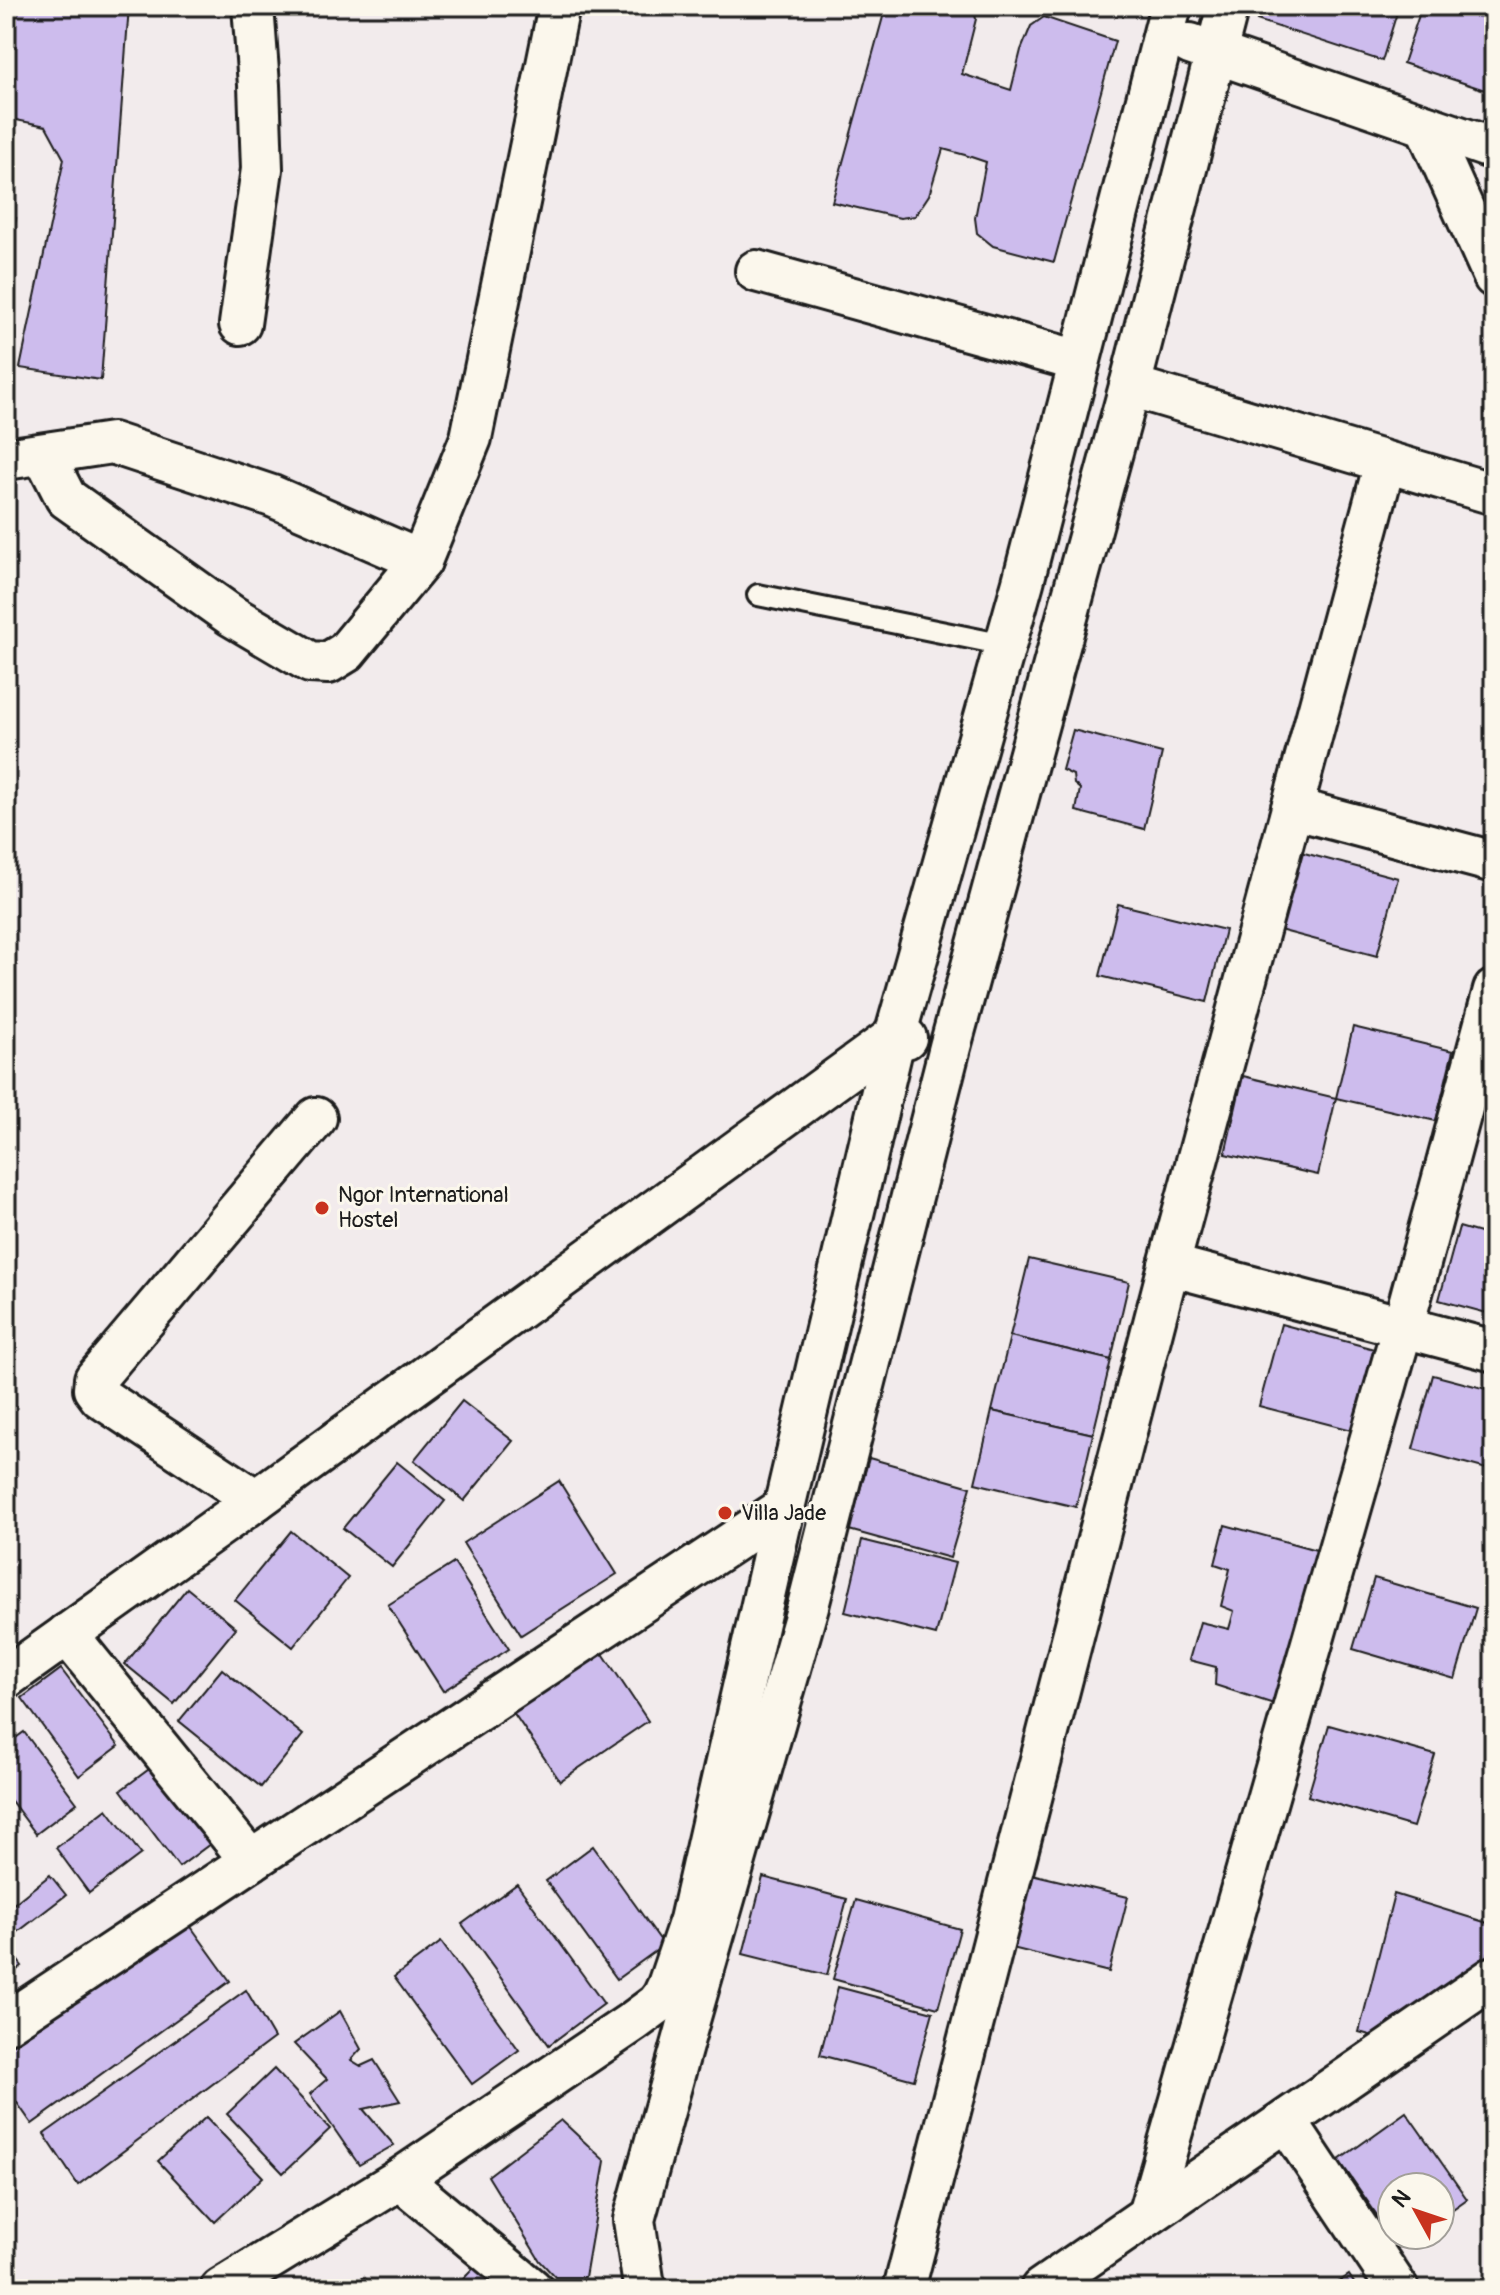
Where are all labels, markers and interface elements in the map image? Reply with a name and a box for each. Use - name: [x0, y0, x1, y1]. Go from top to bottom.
- place label: Ngor International Hostel: [338, 1181, 509, 1234]
- marker: Ngor International Hostel: [313, 1199, 331, 1217]
- place label: Villa Jade: [741, 1499, 826, 1527]
- marker: Villa Jade: [716, 1504, 734, 1522]
- north arrow: [1376, 2171, 1456, 2251]
- text: N: [1386, 2184, 1417, 2213]

